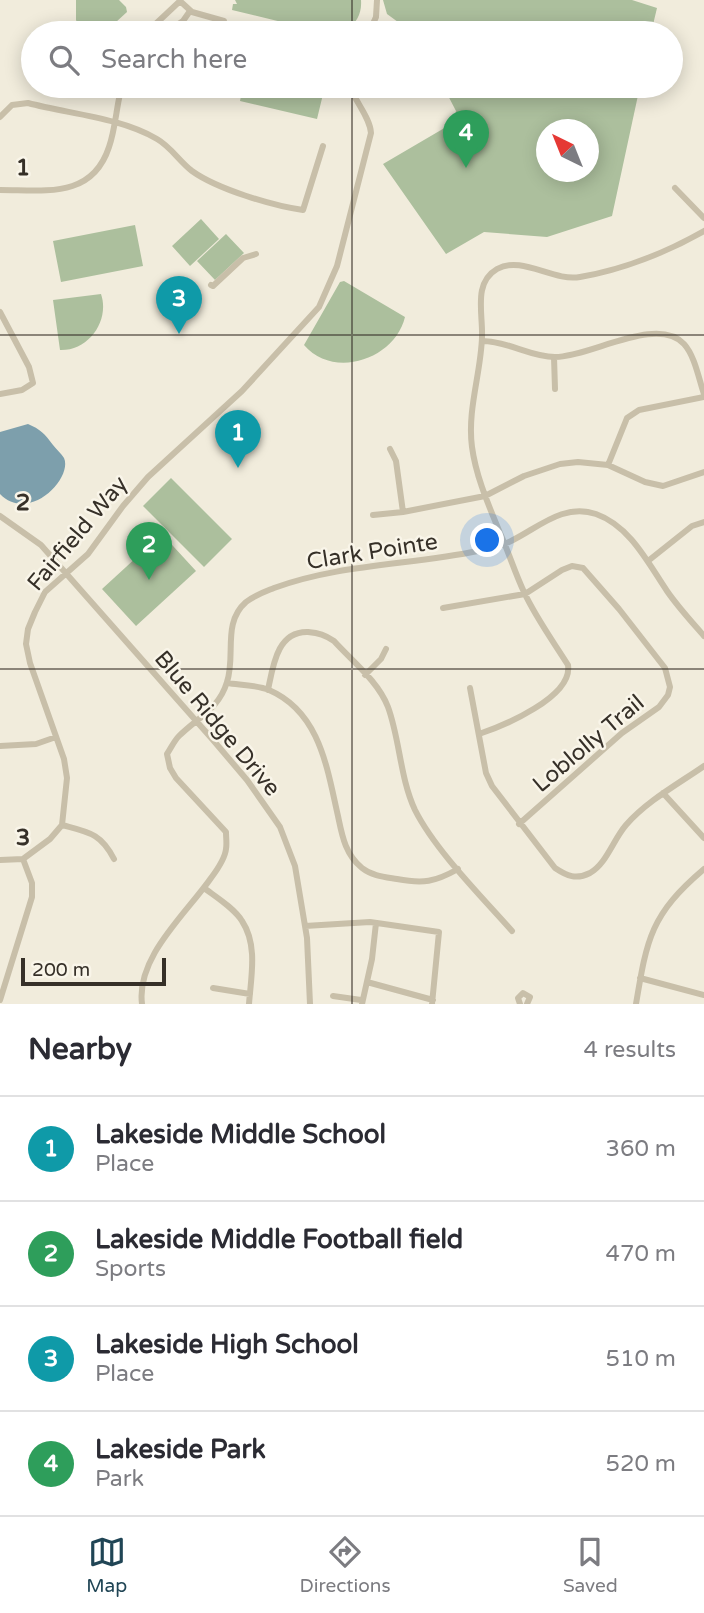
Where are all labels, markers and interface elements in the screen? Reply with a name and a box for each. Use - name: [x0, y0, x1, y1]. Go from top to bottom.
- search box: [21, 21, 683, 98]
- icon: search: [45, 41, 83, 79]
- text: Search here: [101, 44, 247, 75]
- pin: 4: [443, 110, 489, 168]
- north arrow: [536, 119, 599, 182]
- text: 1: [16, 154, 30, 182]
- pin: 3: [156, 276, 202, 334]
- pin: 1: [215, 410, 261, 468]
- street label: Fairfield Way: [22, 471, 134, 597]
- text: 2: [16, 489, 30, 517]
- pin: 2: [126, 522, 172, 580]
- your location: [470, 523, 504, 557]
- street label: Clark Pointe: [305, 528, 440, 576]
- street label: Blue Ridge Drive: [148, 645, 286, 802]
- street label: Loblolly Trail: [527, 689, 650, 799]
- text: 3: [16, 824, 30, 852]
- scale bar: [21, 955, 166, 987]
- text: 200 m: [32, 959, 90, 981]
- text: Nearby: [28, 1031, 132, 1068]
- text: 4 results: [583, 1036, 676, 1064]
- text: Lakeside Middle School: [95, 1119, 386, 1150]
- text: 1: [44, 1135, 58, 1163]
- text: 360 m: [606, 1135, 676, 1163]
- text: Place: [95, 1150, 154, 1178]
- text: Lakeside Middle Football field: [95, 1224, 463, 1255]
- text: 2: [44, 1240, 58, 1268]
- text: 470 m: [606, 1240, 676, 1268]
- text: Sports: [95, 1255, 166, 1283]
- text: Lakeside High School: [95, 1329, 359, 1360]
- text: 3: [44, 1345, 58, 1373]
- text: 510 m: [606, 1345, 676, 1373]
- text: Place: [95, 1360, 154, 1388]
- text: Lakeside Park: [95, 1434, 266, 1465]
- text: 4: [44, 1450, 58, 1478]
- text: 520 m: [606, 1450, 676, 1478]
- text: Park: [95, 1465, 144, 1493]
- tab: Map: [86, 1533, 127, 1597]
- tab: Directions: [300, 1533, 391, 1597]
- tab: Saved: [563, 1533, 618, 1597]

